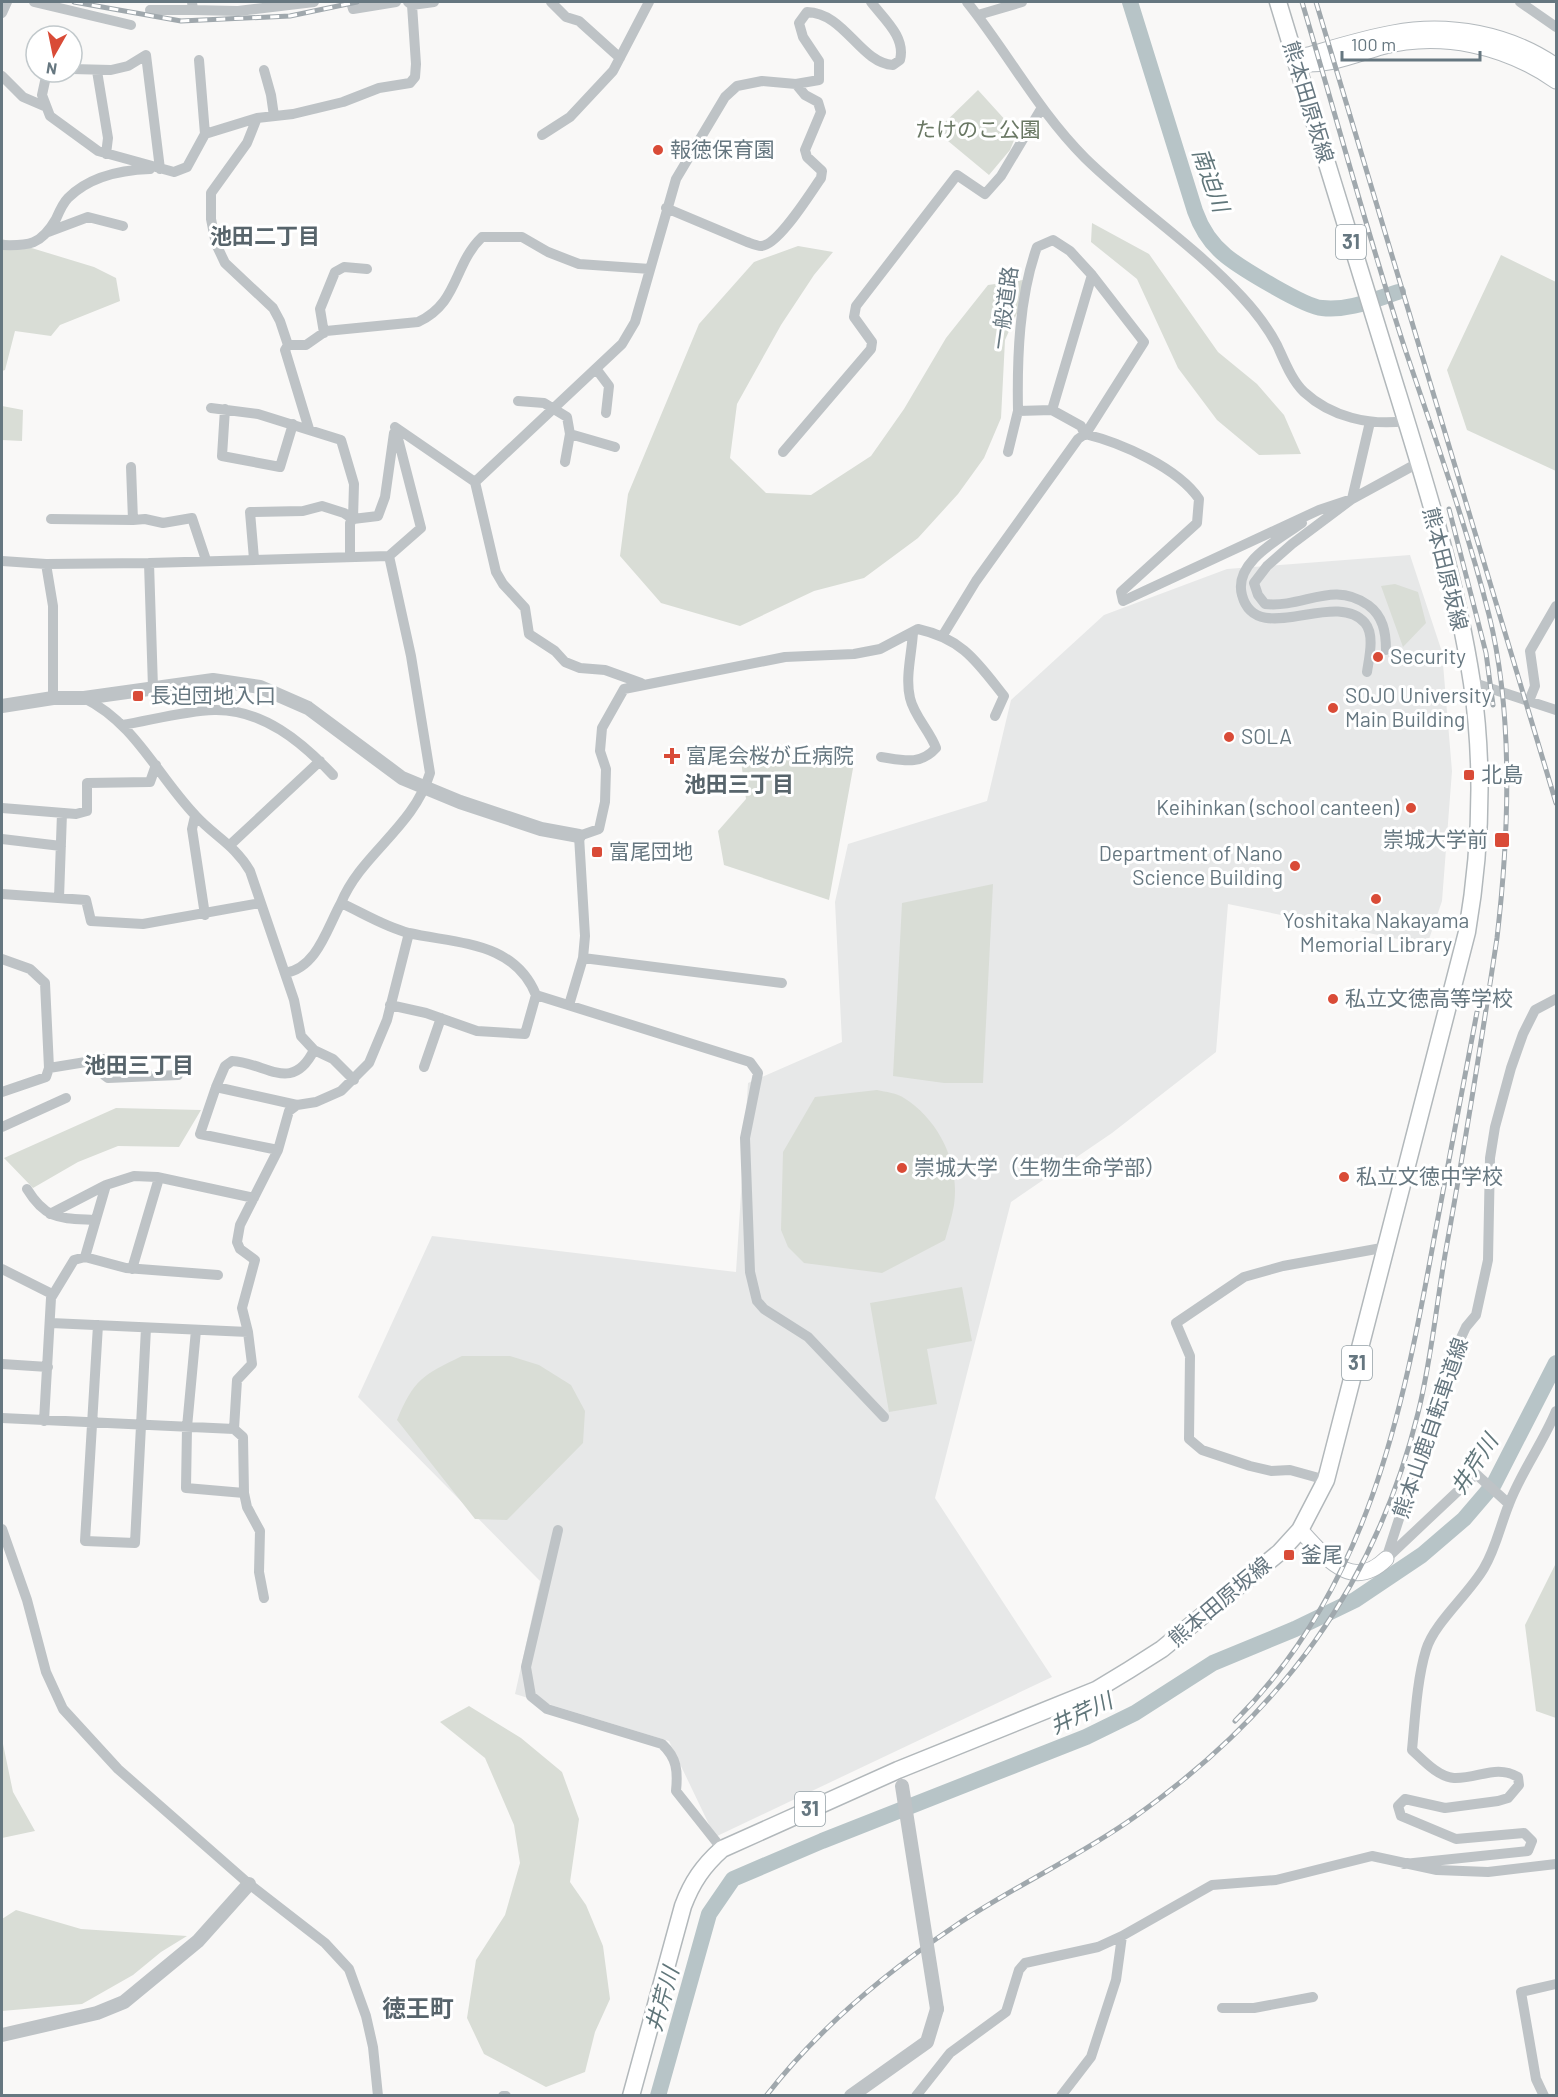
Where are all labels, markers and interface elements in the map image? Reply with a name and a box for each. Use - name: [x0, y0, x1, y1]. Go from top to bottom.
- north arrow: [24, 24, 84, 84]
- scale bar: [1342, 24, 1480, 62]
- text: 100 m: [1351, 33, 1396, 55]
- street label: 熊本田原坂線: [1279, 38, 1340, 165]
- text: N: [45, 59, 58, 80]
- park label: たけのこ公園: [915, 116, 1041, 141]
- place label: 報徳保育園: [670, 136, 775, 161]
- marker: 報徳保育園: [651, 143, 665, 157]
- water label: 南迫川: [1188, 144, 1236, 217]
- district label: 池田二丁目: [210, 222, 320, 248]
- road number: 31: [1336, 225, 1366, 259]
- street label: 一般道路: [985, 264, 1022, 351]
- street label: 熊本田原坂線: [1419, 504, 1474, 633]
- place label: Security: [1390, 643, 1466, 668]
- marker: Security: [1371, 650, 1385, 664]
- place label: 長迫団地入口: [150, 682, 276, 707]
- place label: SOJO University Main Building: [1345, 682, 1492, 731]
- marker: 長迫団地入口: [131, 689, 145, 703]
- marker: SOJO University Main Building: [1326, 701, 1340, 715]
- place label: SOLA: [1241, 723, 1292, 748]
- marker: SOLA: [1222, 730, 1236, 744]
- place label: 富尾会桜が丘病院: [686, 742, 854, 767]
- marker: 富尾会桜が丘病院: [663, 747, 681, 765]
- place label: 北島: [1481, 761, 1523, 786]
- marker: 北島: [1462, 768, 1476, 782]
- district label: 池田三丁目: [684, 770, 794, 796]
- place label: Keihinkan (school canteen): [1156, 794, 1400, 819]
- marker: Keihinkan (school canteen): [1404, 801, 1418, 815]
- place label: 崇城大学前: [1383, 826, 1488, 851]
- marker: 崇城大学前: [1493, 831, 1511, 849]
- place label: 富尾団地: [609, 838, 693, 863]
- place label: Department of Nano Science Building: [1099, 840, 1283, 889]
- marker: 富尾団地: [590, 845, 604, 859]
- marker: Department of Nano Science Building: [1288, 859, 1302, 873]
- marker: Yoshitaka Nakayama Memorial Library: [1369, 892, 1383, 906]
- place label: Yoshitaka Nakayama Memorial Library: [1283, 907, 1469, 956]
- place label: 私立文徳高等学校: [1345, 985, 1513, 1010]
- marker: 私立文徳高等学校: [1326, 992, 1340, 1006]
- district label: 池田三丁目: [84, 1051, 194, 1077]
- place label: 崇城大学（生物生命学部）: [914, 1154, 1166, 1179]
- marker: 崇城大学（生物生命学部）: [895, 1161, 909, 1175]
- place label: 私立文徳中学校: [1356, 1163, 1503, 1188]
- marker: 私立文徳中学校: [1337, 1170, 1351, 1184]
- street label: 熊本山鹿自転車道線: [1387, 1334, 1472, 1521]
- road number: 31: [1342, 1346, 1372, 1380]
- water label: 井芹川: [1444, 1427, 1503, 1498]
- place label: 釜尾: [1301, 1541, 1343, 1566]
- marker: 釜尾: [1282, 1548, 1296, 1562]
- street label: 熊本田原坂線: [1163, 1551, 1275, 1651]
- water label: 井芹川: [1045, 1686, 1118, 1738]
- road number: 31: [795, 1792, 825, 1826]
- water label: 井芹川: [639, 1962, 683, 2034]
- district label: 徳王町: [382, 1993, 454, 2022]

